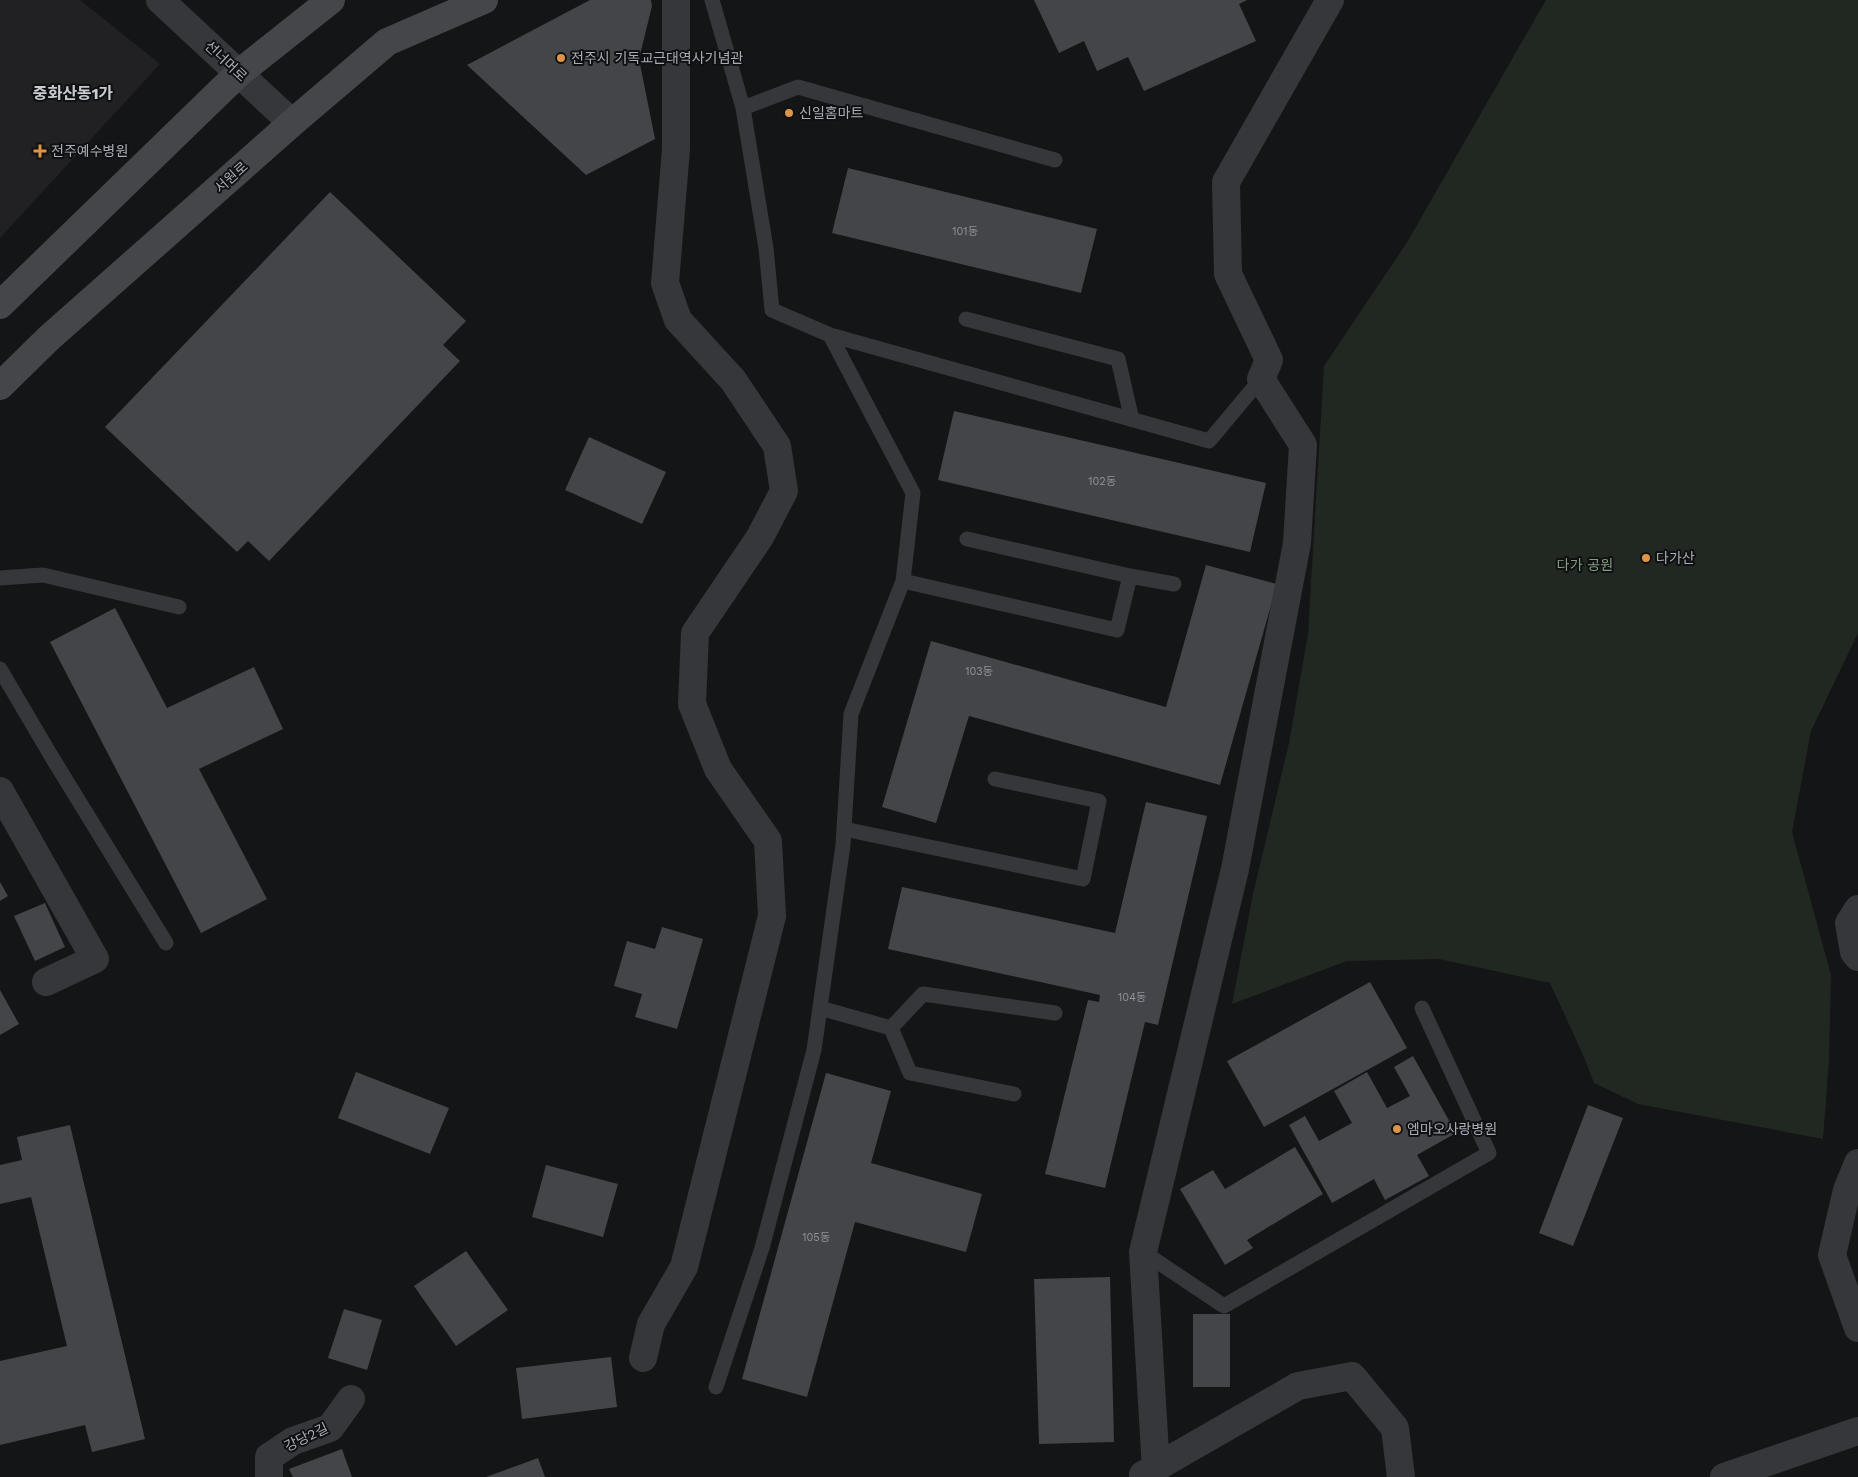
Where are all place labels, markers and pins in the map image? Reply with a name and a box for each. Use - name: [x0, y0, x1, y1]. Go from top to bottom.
- place label: 전주시 기독교근대역사기념관: [571, 50, 743, 66]
- marker: 전주시 기독교근대역사기념관: [555, 52, 567, 64]
- place label: 신일홈마트: [799, 105, 864, 121]
- marker: 신일홈마트: [783, 107, 795, 119]
- place label: 전주예수병원: [51, 143, 128, 159]
- marker: 전주예수병원: [33, 144, 47, 158]
- place label: 다가산: [1656, 550, 1695, 566]
- marker: 다가산: [1640, 552, 1652, 564]
- place label: 엠마오사랑병원: [1407, 1121, 1497, 1137]
- marker: 엠마오사랑병원: [1391, 1123, 1403, 1135]

